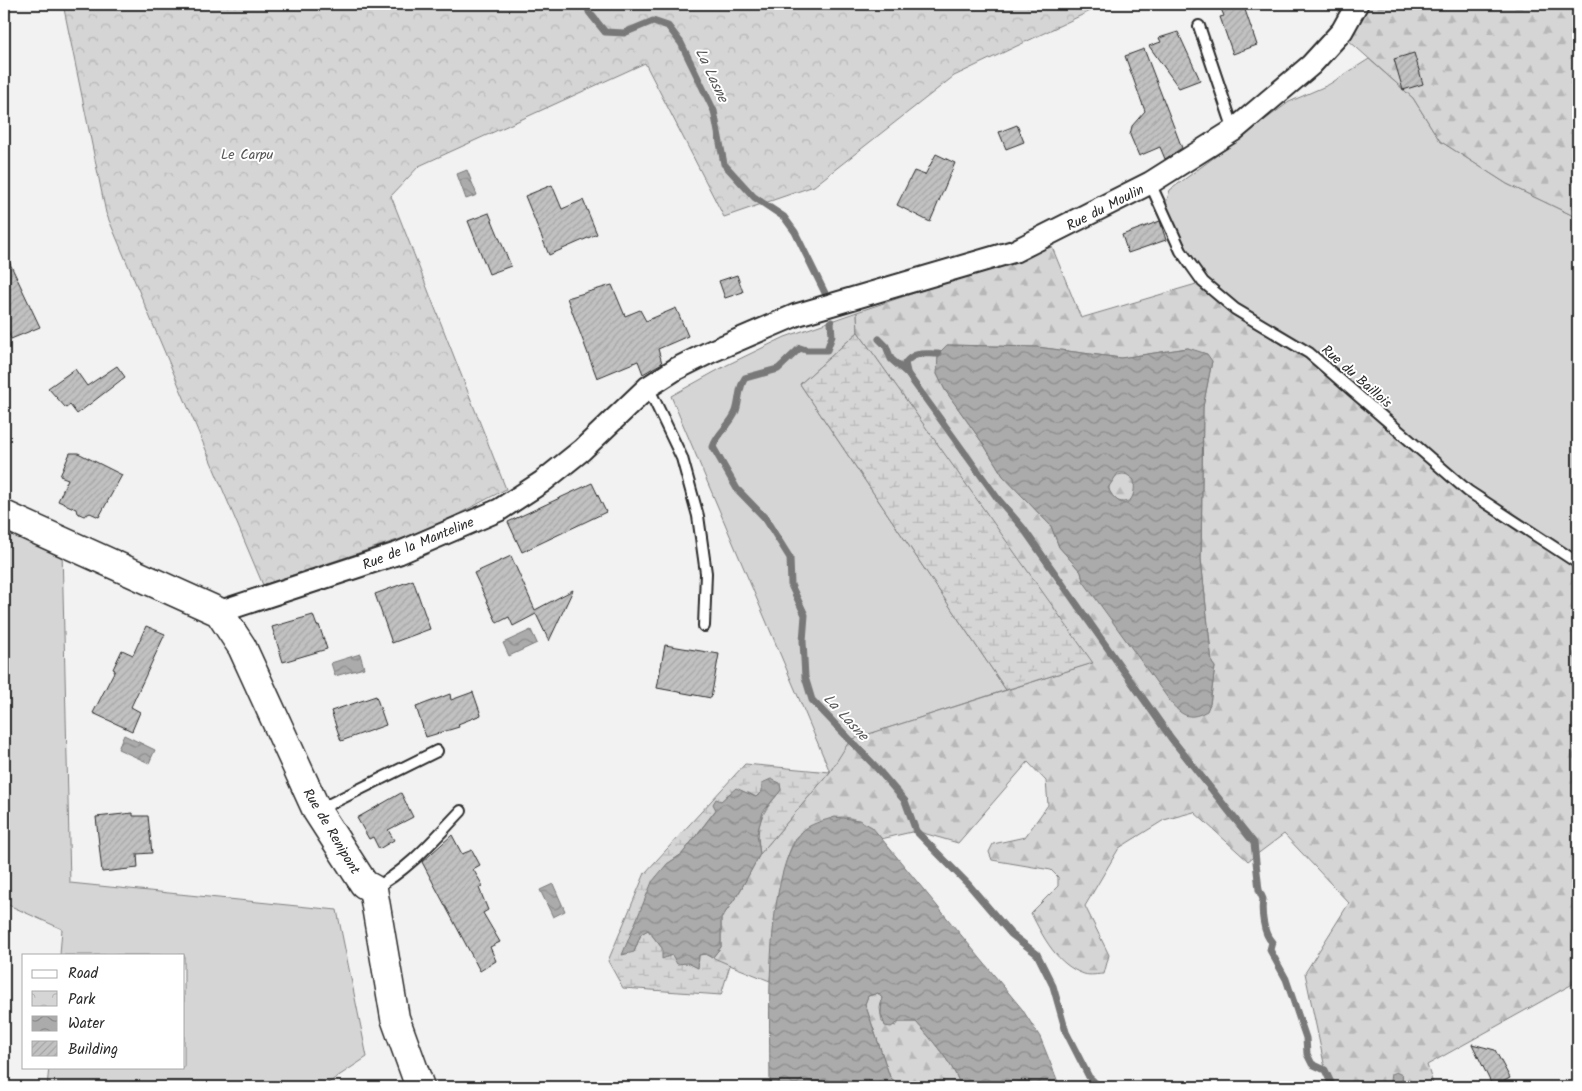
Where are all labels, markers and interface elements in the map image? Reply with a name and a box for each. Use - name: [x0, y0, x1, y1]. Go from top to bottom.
- water label: La Lasne: [688, 44, 735, 108]
- park label: Le Carpu: [221, 144, 274, 166]
- street label: Rue du Moulin: [1063, 179, 1148, 237]
- street label: Rue du Baillois: [1316, 340, 1397, 414]
- street label: Rue de la Manteline: [359, 511, 478, 576]
- water label: La Lasne: [817, 688, 875, 748]
- street label: Rue de Renipont: [297, 784, 366, 879]
- legend: [22, 954, 185, 1068]
- text: Road: [68, 962, 99, 986]
- text: Park: [68, 988, 96, 1012]
- text: Water: [68, 1012, 105, 1036]
- text: Building: [68, 1038, 118, 1062]

